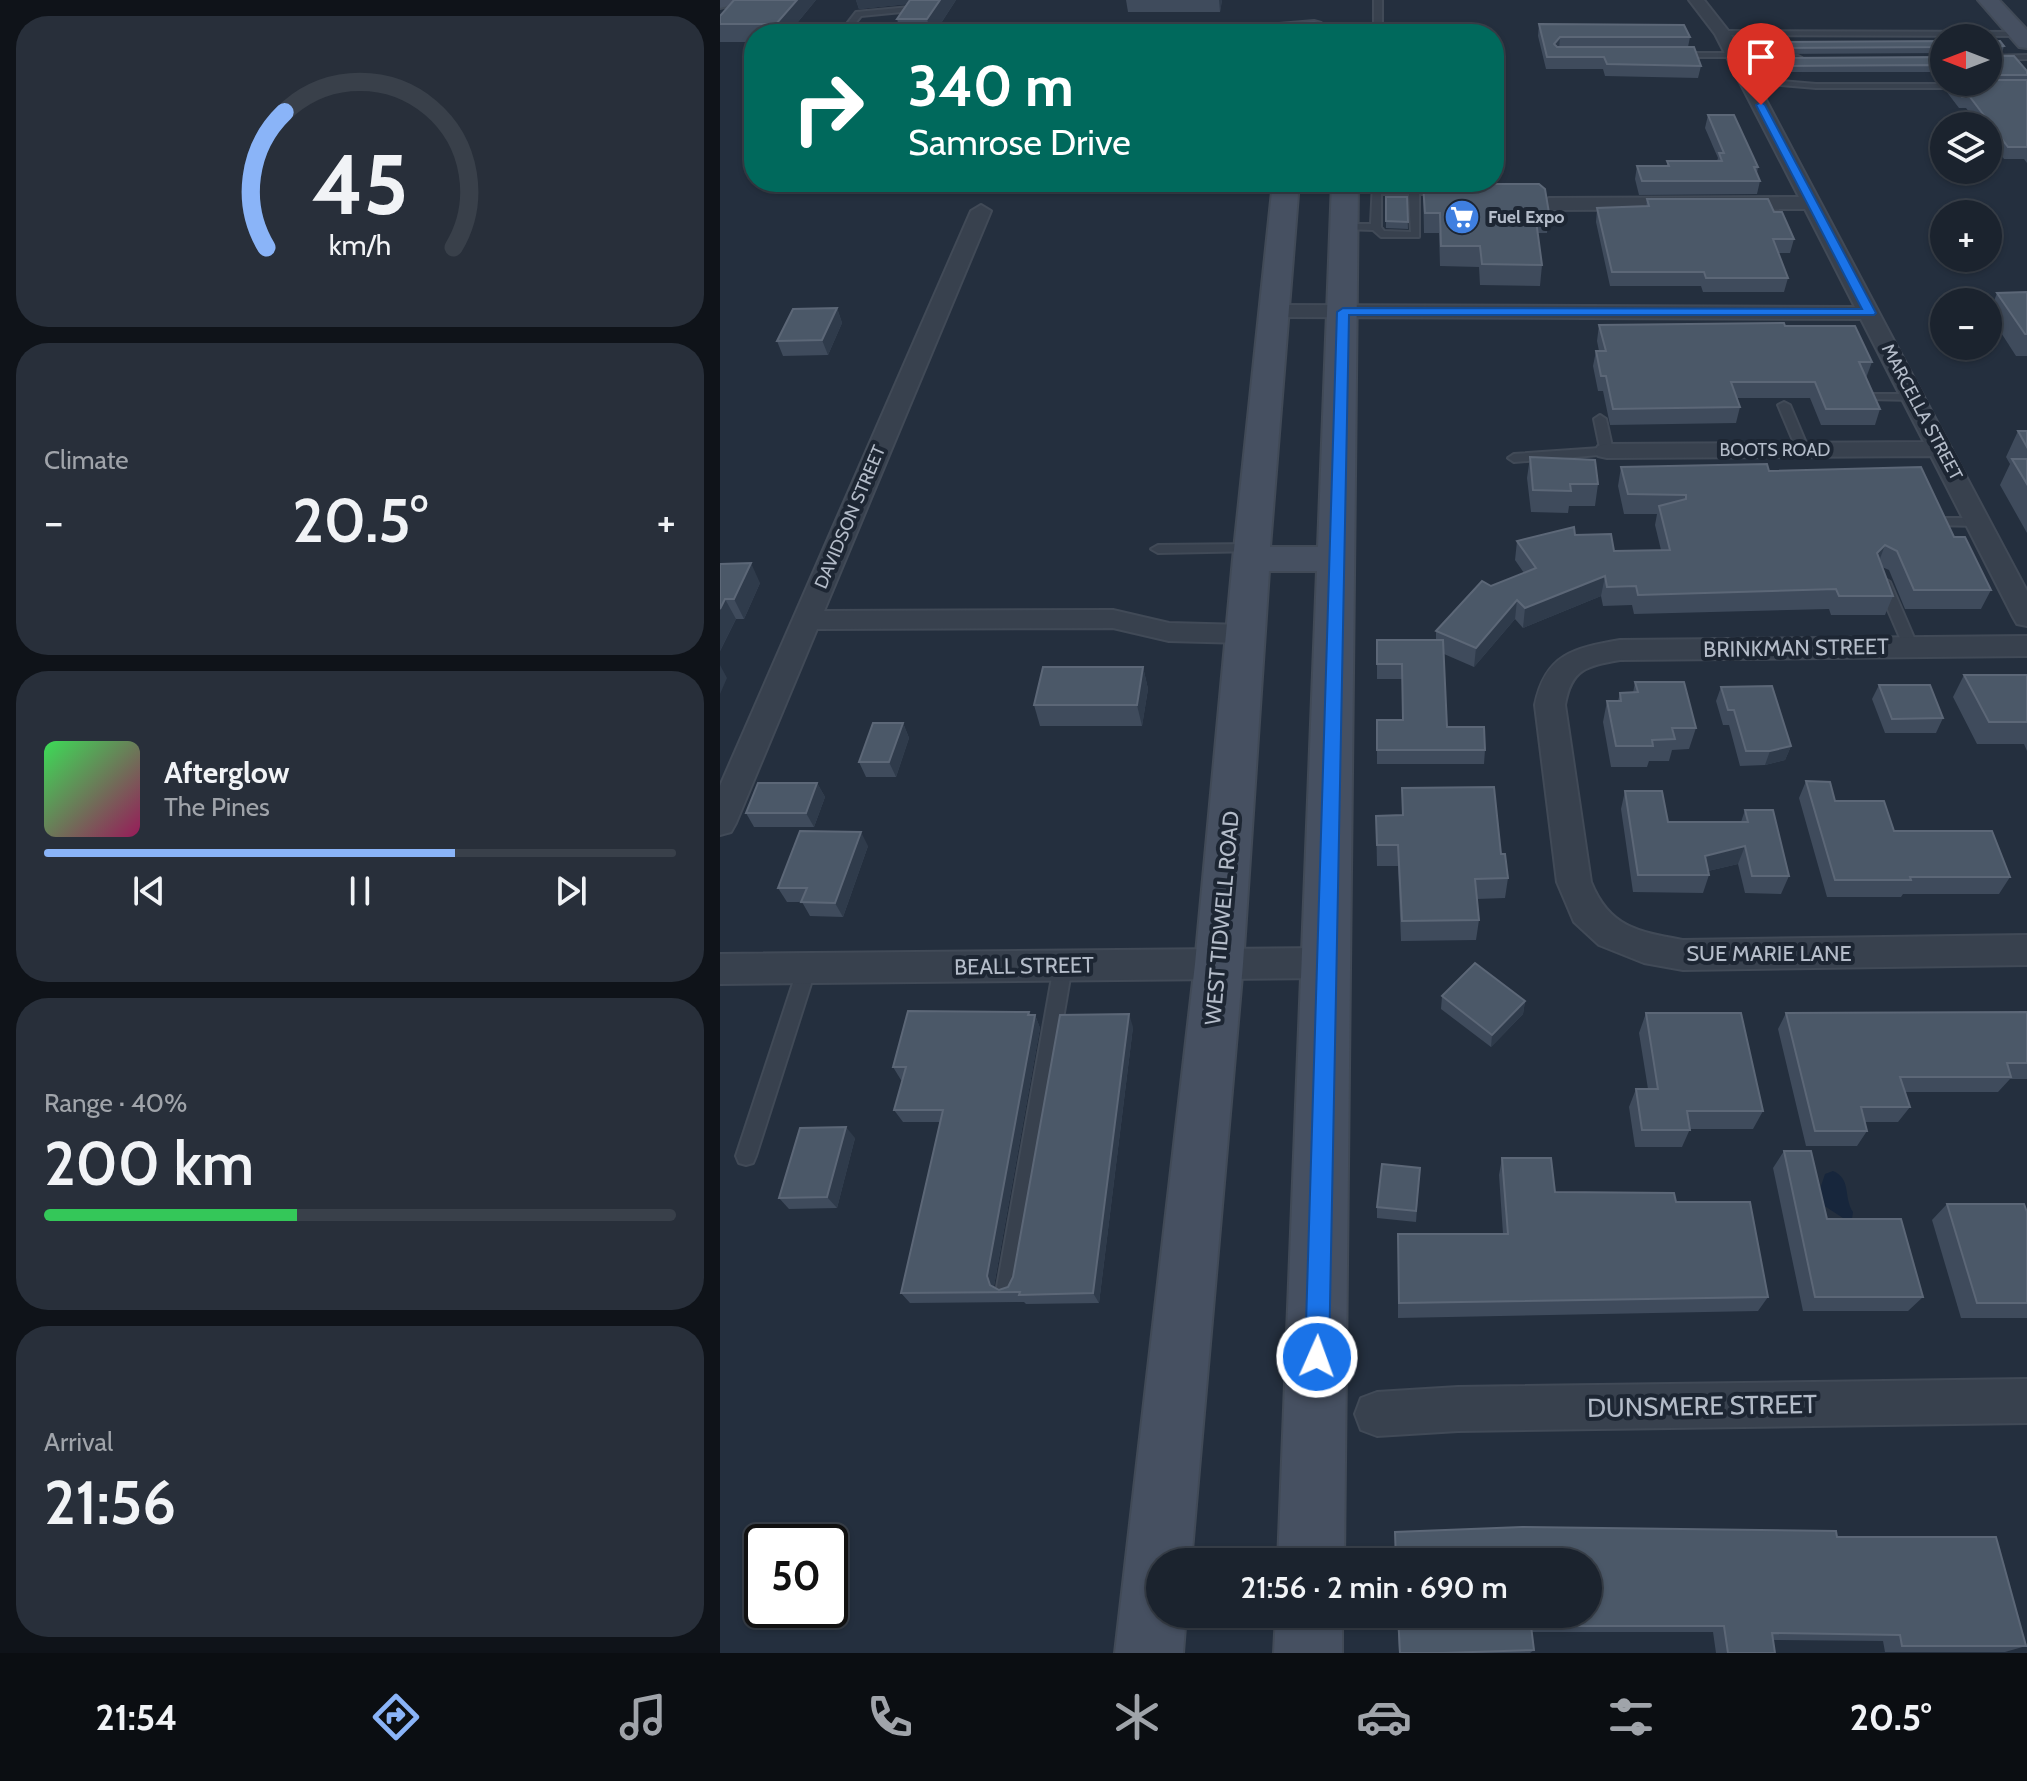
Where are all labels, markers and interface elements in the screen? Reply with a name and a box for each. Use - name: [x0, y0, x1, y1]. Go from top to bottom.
- pin: [1727, 23, 1795, 105]
- north arrow: [1930, 24, 2002, 96]
- map controls: [1930, 24, 2002, 360]
- icon: arrive: [1739, 35, 1783, 79]
- text: 340 m: [908, 52, 1074, 120]
- icon: right: [776, 56, 880, 160]
- button: layers: [1930, 112, 2002, 184]
- text: Samrose Drive: [908, 120, 1131, 164]
- text: 45: [312, 133, 408, 234]
- supermarket icon: Fuel Expo: [1443, 198, 1481, 236]
- button: +: [1930, 200, 2002, 272]
- place label: Fuel Expo: [1488, 206, 1565, 228]
- text: km/h: [329, 227, 391, 262]
- button: −: [1930, 288, 2002, 360]
- street label: MARCELLA STREET: [1877, 340, 1967, 484]
- street label: BOOTS ROAD: [1720, 439, 1830, 461]
- street label: DAVIDSON STREET: [810, 442, 890, 592]
- text: Climate: [44, 444, 129, 476]
- text: 20.5°: [292, 484, 428, 557]
- text: −: [44, 495, 63, 548]
- text: +: [657, 495, 676, 548]
- street label: BRINKMAN STREET: [1703, 633, 1889, 663]
- text: Afterglow: [164, 754, 290, 791]
- text: The Pines: [164, 791, 270, 823]
- street label: WEST TIDWELL ROAD: [1199, 810, 1245, 1026]
- icon: previous: [127, 869, 171, 913]
- icon: pause: [338, 869, 382, 913]
- icon: next: [549, 869, 593, 913]
- street label: SUE MARIE LANE: [1686, 940, 1852, 967]
- street label: BEALL STREET: [954, 951, 1094, 981]
- text: Range · 40%: [44, 1087, 187, 1119]
- text: 200 km: [44, 1127, 254, 1200]
- position arrow: [1275, 1315, 1359, 1399]
- street label: DUNSMERE STREET: [1587, 1388, 1817, 1424]
- text: Arrival: [44, 1426, 113, 1458]
- text: 21:56: [44, 1466, 176, 1539]
- speed limit sign: 50: [744, 1524, 848, 1628]
- text: 21:56 · 2 min · 690 m: [1240, 1569, 1508, 1606]
- icon: directions: [368, 1689, 424, 1745]
- icon: music: [615, 1689, 671, 1745]
- icon: phone: [862, 1689, 918, 1745]
- icon: climate: [1109, 1689, 1165, 1745]
- icon: car: [1356, 1689, 1412, 1745]
- icon: filters: [1603, 1689, 1659, 1745]
- text: 21:54: [95, 1695, 177, 1739]
- text: 20.5°: [1850, 1695, 1931, 1739]

